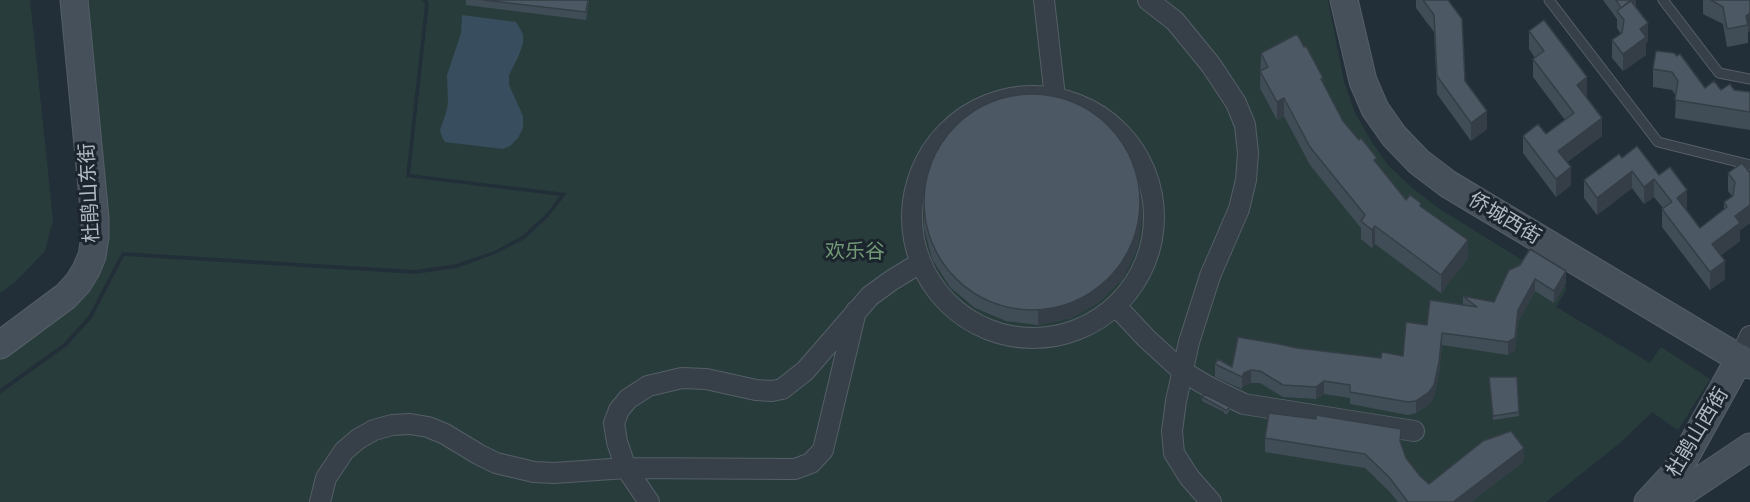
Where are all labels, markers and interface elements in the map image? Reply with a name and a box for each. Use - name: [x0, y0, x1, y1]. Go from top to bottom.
- street label: 杜鹃山东街: [74, 142, 104, 244]
- street label: 侨城西街: [1465, 187, 1545, 249]
- park label: 欢乐谷: [825, 239, 885, 263]
- street label: 杜鹃山西街: [1661, 383, 1733, 481]

